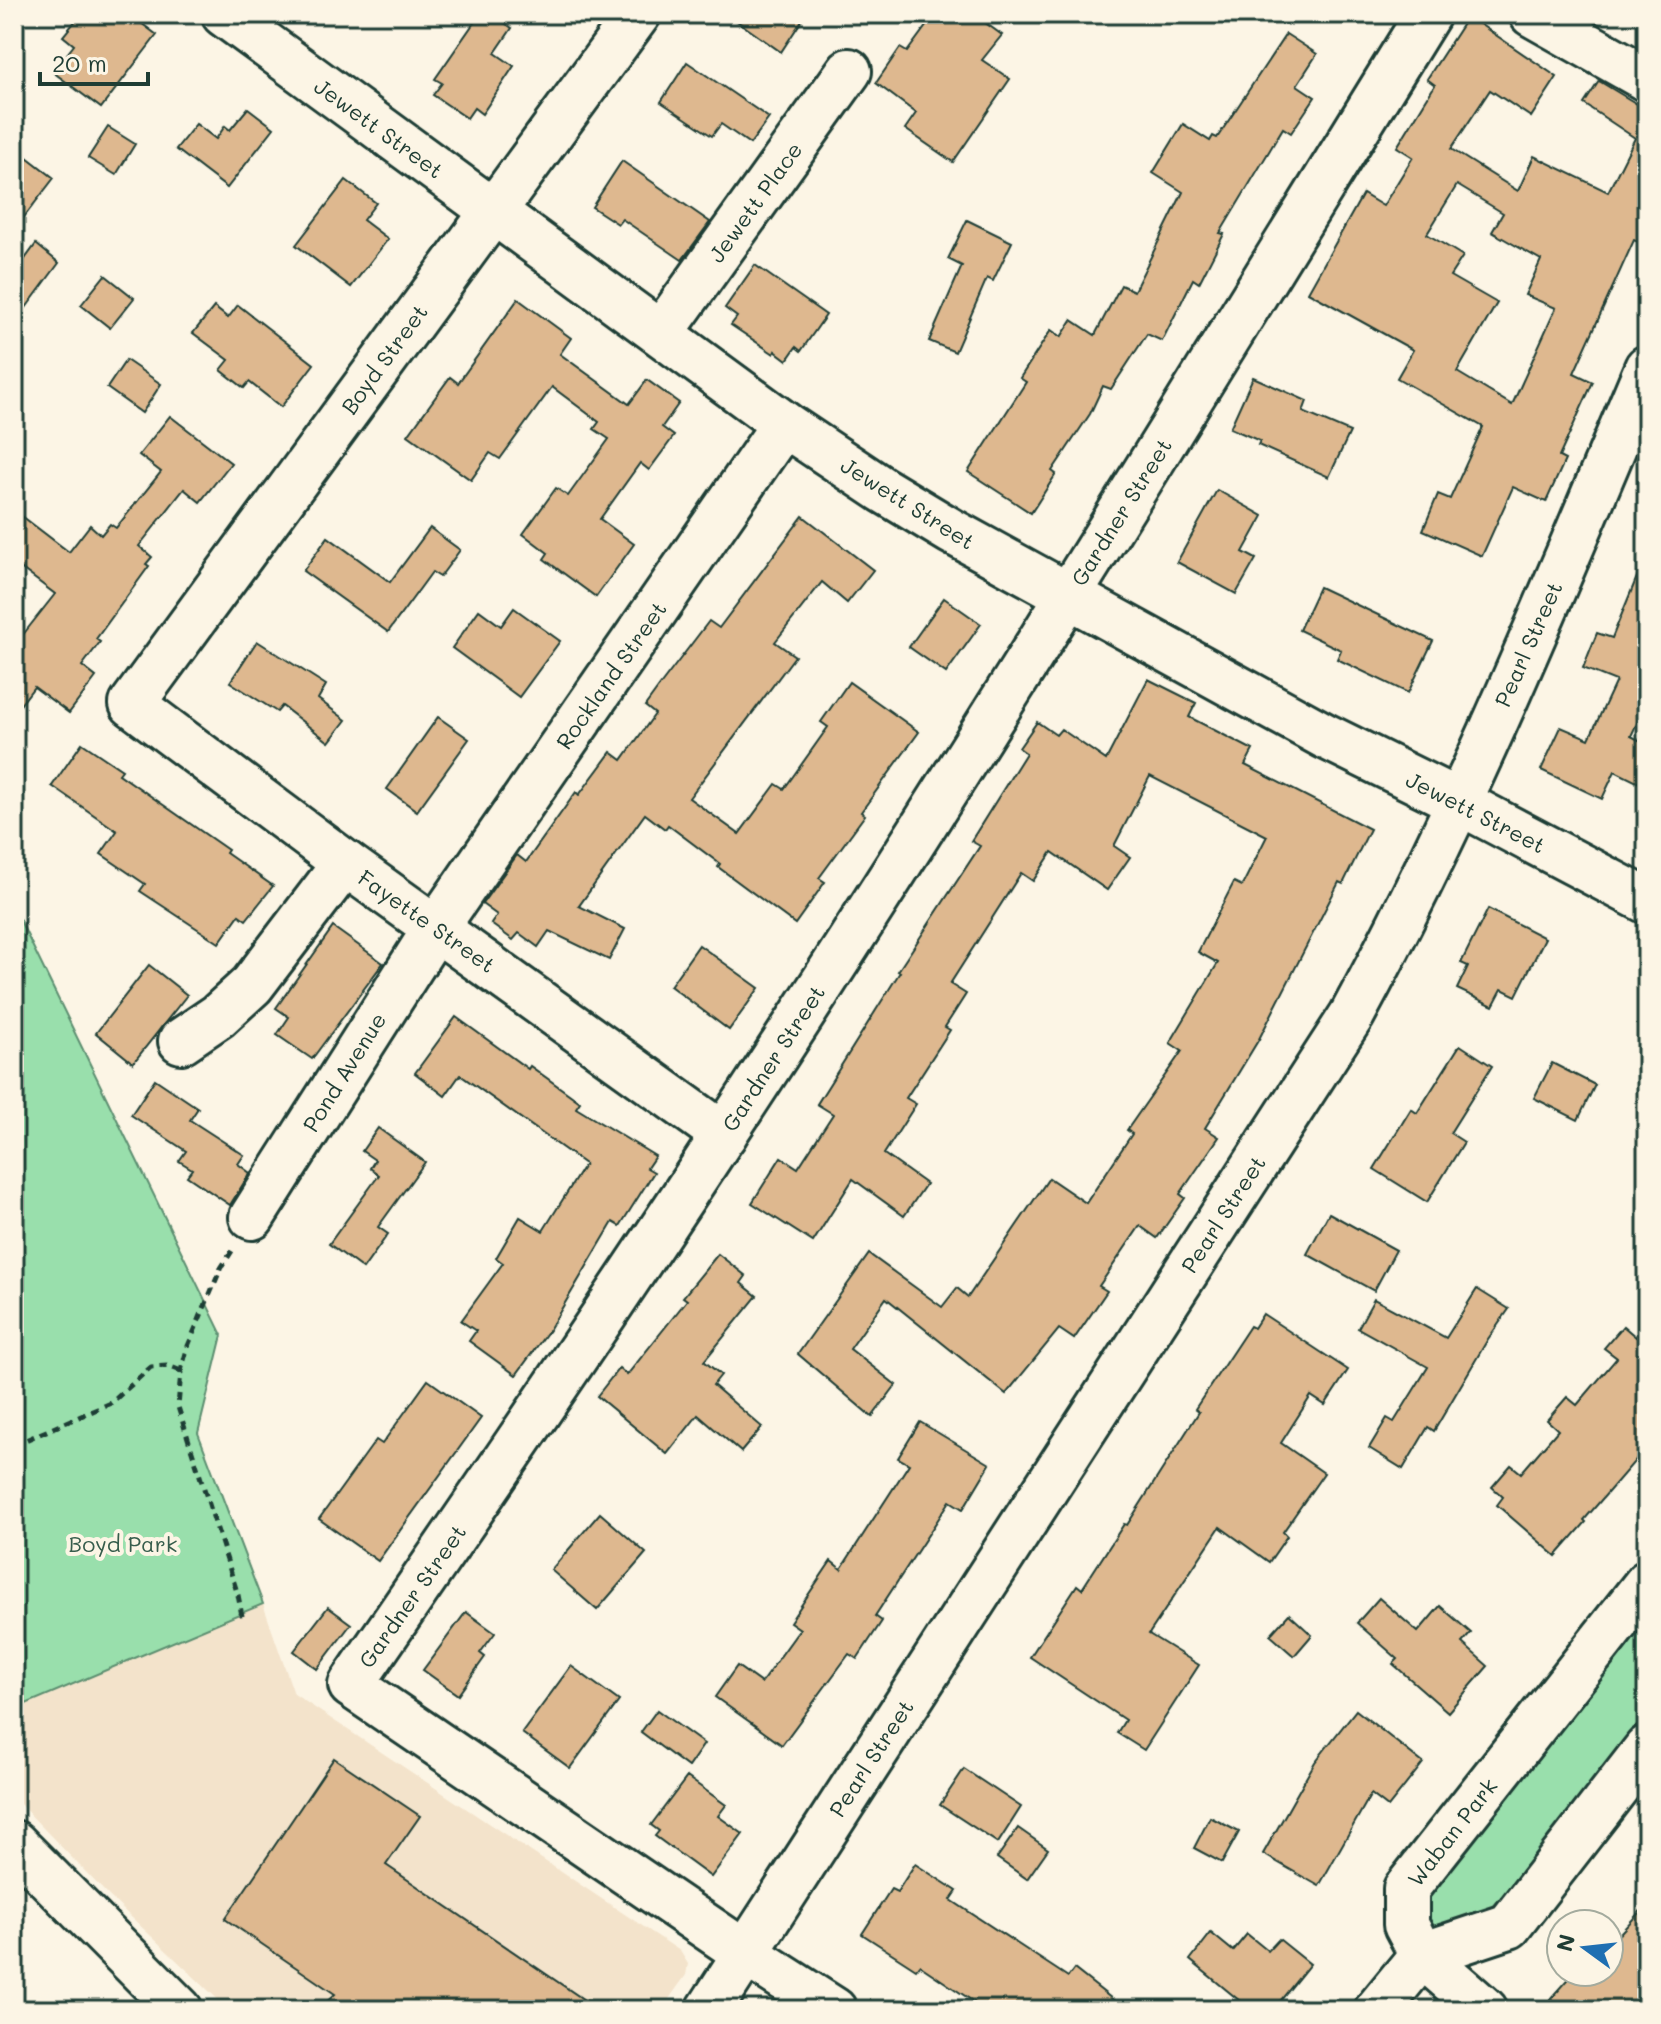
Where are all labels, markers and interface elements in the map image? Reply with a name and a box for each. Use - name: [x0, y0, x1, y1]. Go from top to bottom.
- scale bar: [40, 36, 148, 86]
- text: 20 m: [52, 47, 107, 78]
- street label: Jewett Street: [309, 71, 449, 185]
- street label: Jewett Place: [702, 136, 808, 268]
- street label: Boyd Street: [334, 298, 434, 420]
- street label: Gardner Street: [1064, 433, 1178, 591]
- street label: Jewett Street: [836, 450, 980, 556]
- street label: Pearl Street: [1487, 577, 1569, 711]
- street label: Rockland Street: [549, 595, 673, 755]
- street label: Jewett Street: [1401, 764, 1551, 860]
- street label: Fayette Street: [353, 863, 501, 979]
- street label: Gardner Street: [715, 979, 831, 1137]
- street label: Pond Avenue: [296, 1007, 392, 1137]
- street label: Pearl Street: [1174, 1150, 1272, 1278]
- street label: Gardner Street: [352, 1518, 472, 1674]
- park label: Boyd Park: [68, 1529, 178, 1558]
- street label: Pearl Street: [822, 1694, 920, 1822]
- street label: Waban Park: [1401, 1772, 1503, 1892]
- north arrow: [1545, 1908, 1625, 1988]
- text: N: [1549, 1931, 1581, 1955]

